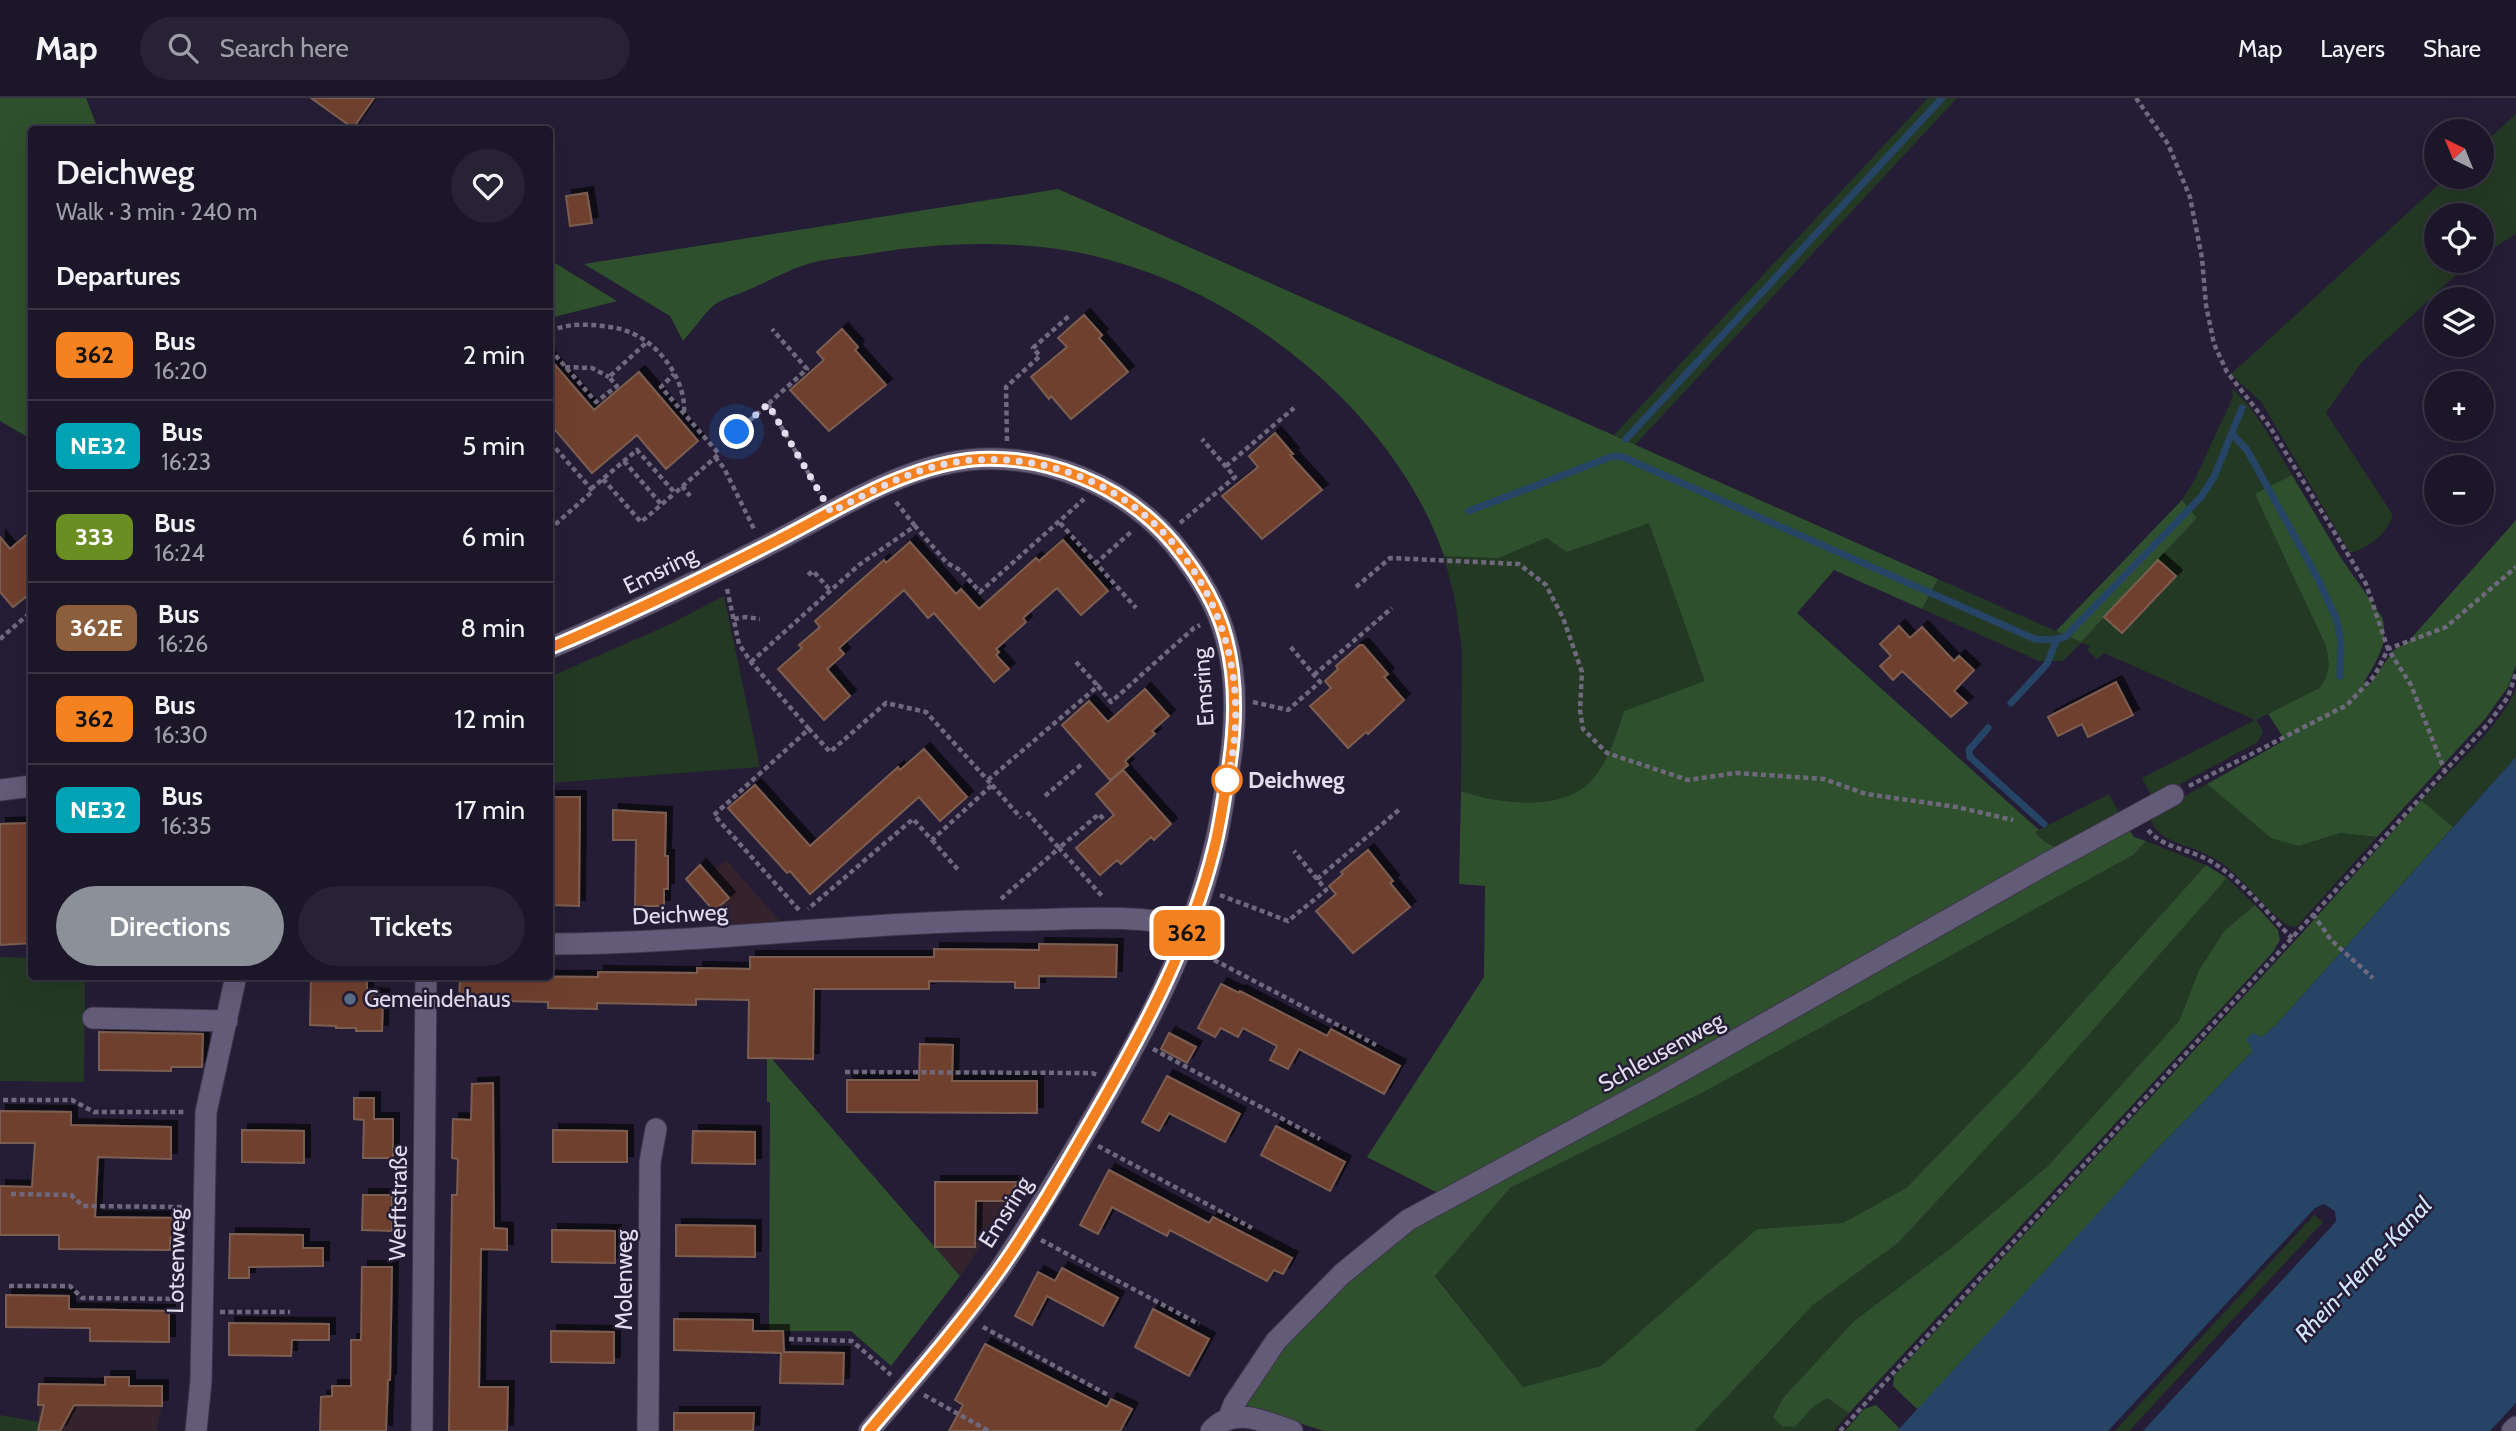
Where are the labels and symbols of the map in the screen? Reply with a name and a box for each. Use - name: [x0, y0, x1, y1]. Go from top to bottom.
- north arrow: [2424, 119, 2494, 189]
- your location: [719, 414, 754, 449]
- street label: Emsring: [619, 540, 702, 600]
- street label: Emsring: [1186, 646, 1220, 727]
- marker: Deichweg: [1212, 765, 1242, 795]
- place label: Deichweg: [1248, 766, 1345, 794]
- street label: Deichweg: [631, 897, 729, 930]
- line badge: 362: [1147, 910, 1227, 956]
- place label: Gemeindehaus: [364, 985, 510, 1013]
- marker: Gemeindehaus: [342, 991, 358, 1007]
- street label: Schleusenweg: [1593, 1006, 1729, 1098]
- street label: Werftstraße: [383, 1145, 413, 1261]
- street label: Emsring: [972, 1171, 1038, 1253]
- water label: Rhein-Herne-Kanal: [2288, 1190, 2438, 1348]
- street label: Lotsenweg: [161, 1208, 191, 1314]
- street label: Molenweg: [610, 1229, 638, 1330]

